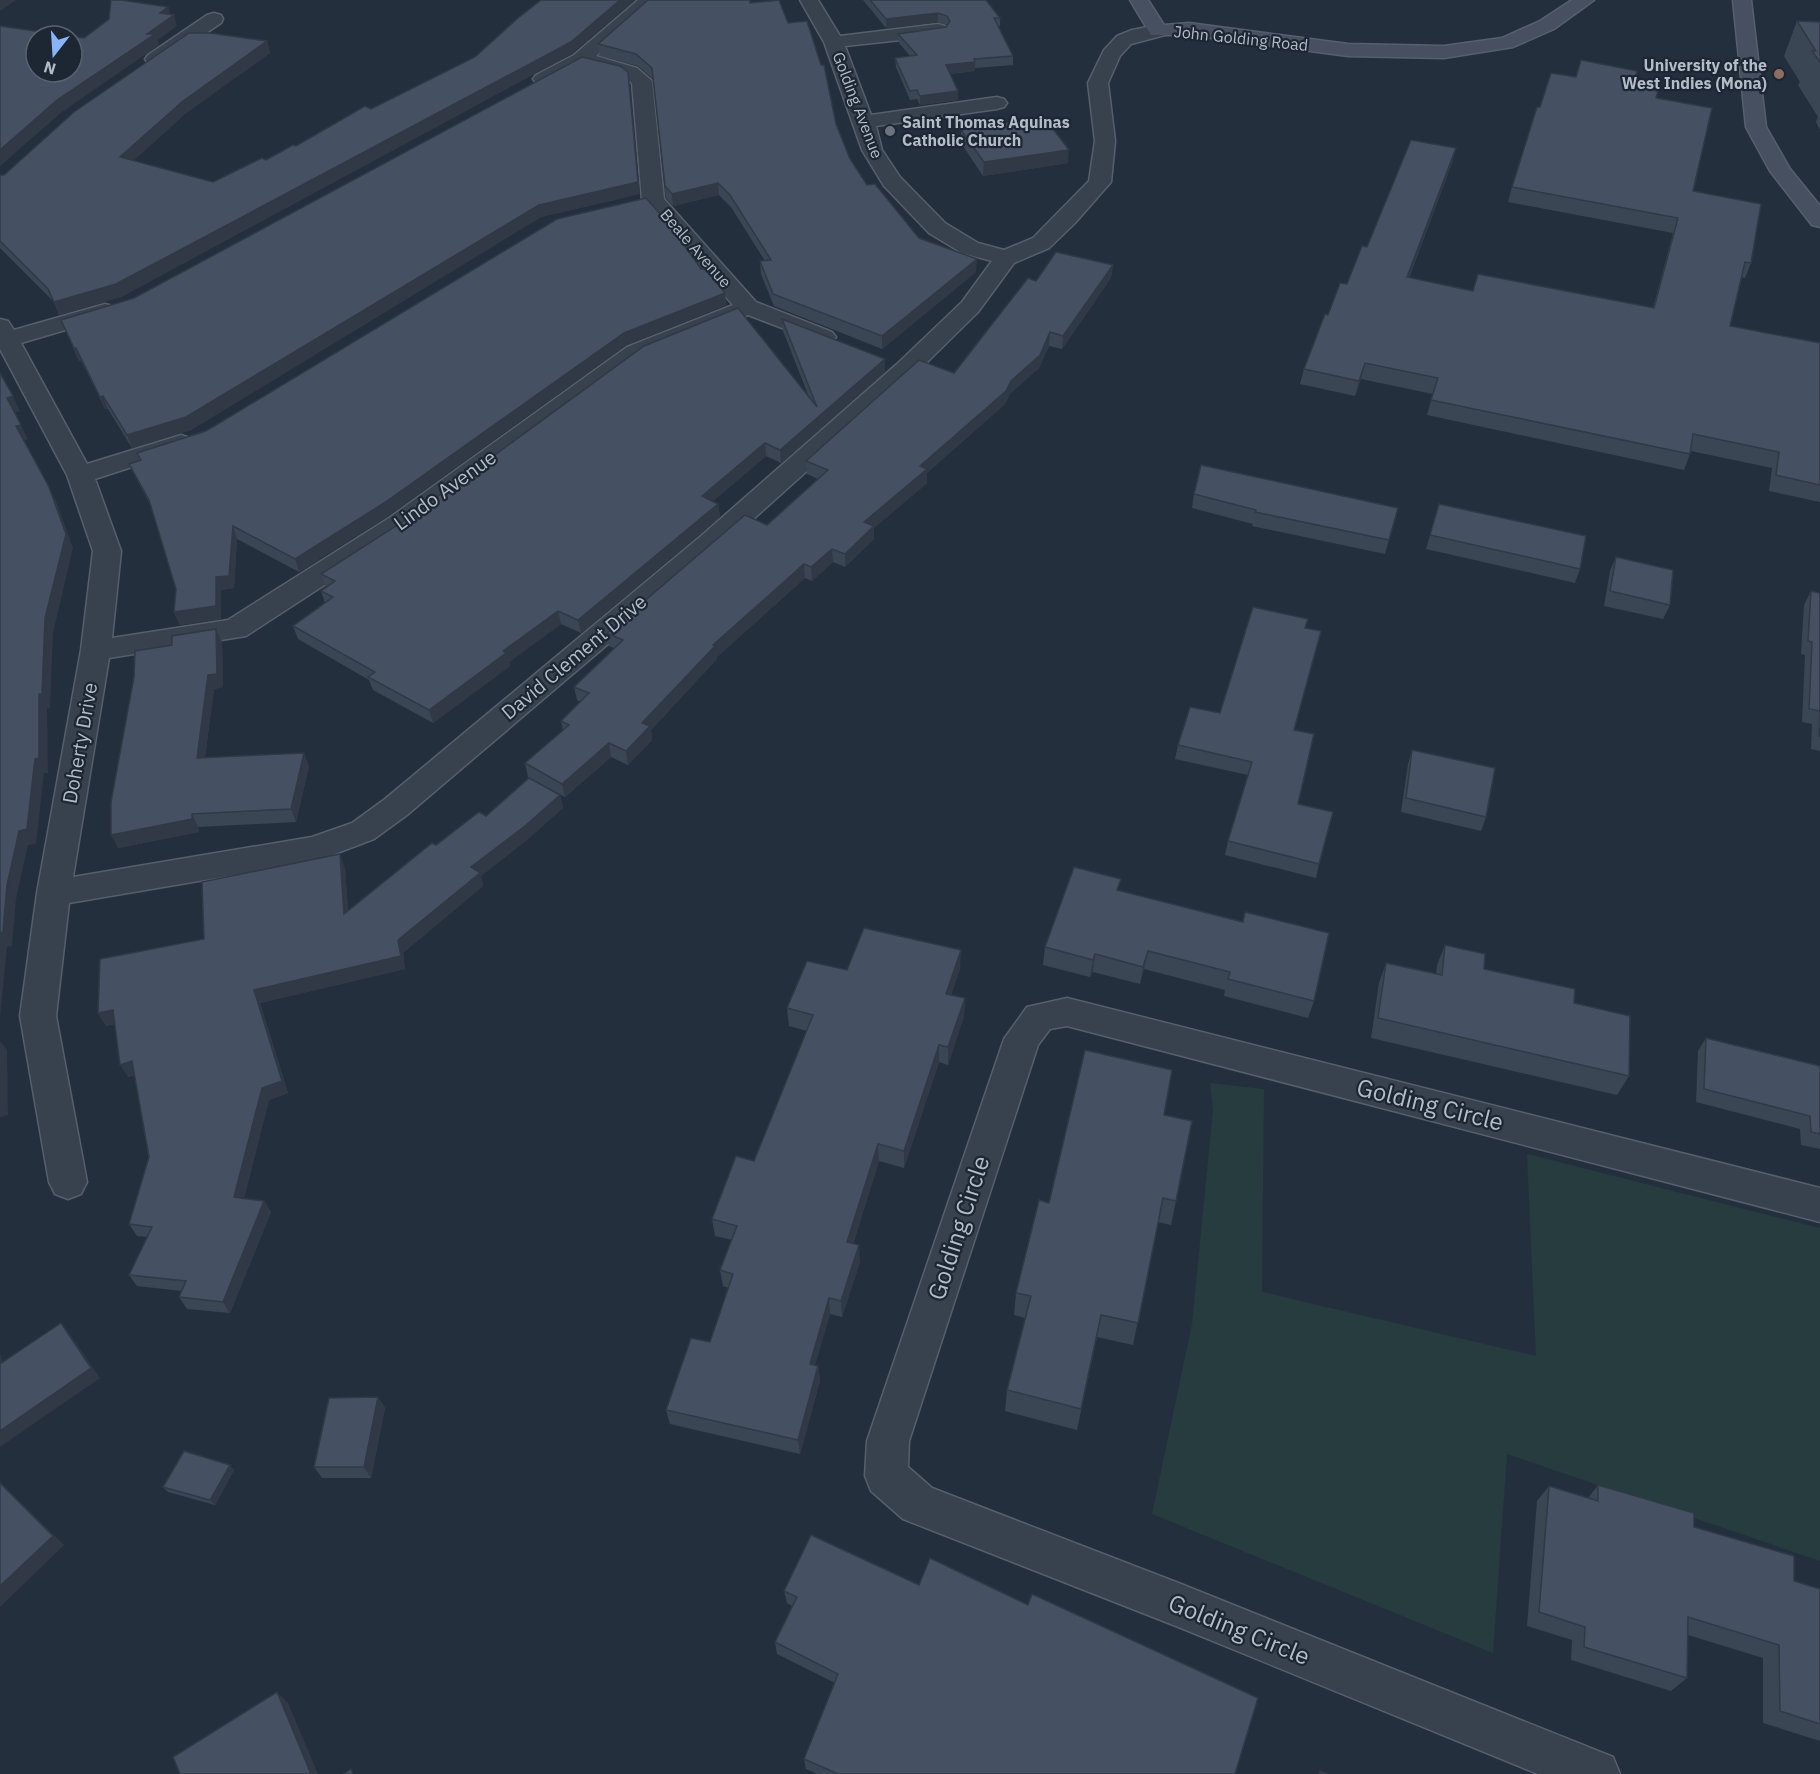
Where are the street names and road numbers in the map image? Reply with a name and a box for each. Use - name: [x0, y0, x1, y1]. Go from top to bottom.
- street label: John Golding Road: [1173, 21, 1309, 55]
- street label: Golding Avenue: [829, 49, 888, 161]
- street label: Beale Avenue: [656, 204, 736, 292]
- street label: Lindo Avenue: [388, 443, 501, 536]
- street label: David Clement Drive: [495, 588, 652, 725]
- street label: Doherty Drive: [56, 680, 103, 806]
- street label: Golding Circle: [1354, 1070, 1507, 1138]
- street label: Golding Circle: [920, 1151, 996, 1304]
- street label: Golding Circle: [1164, 1586, 1315, 1672]

